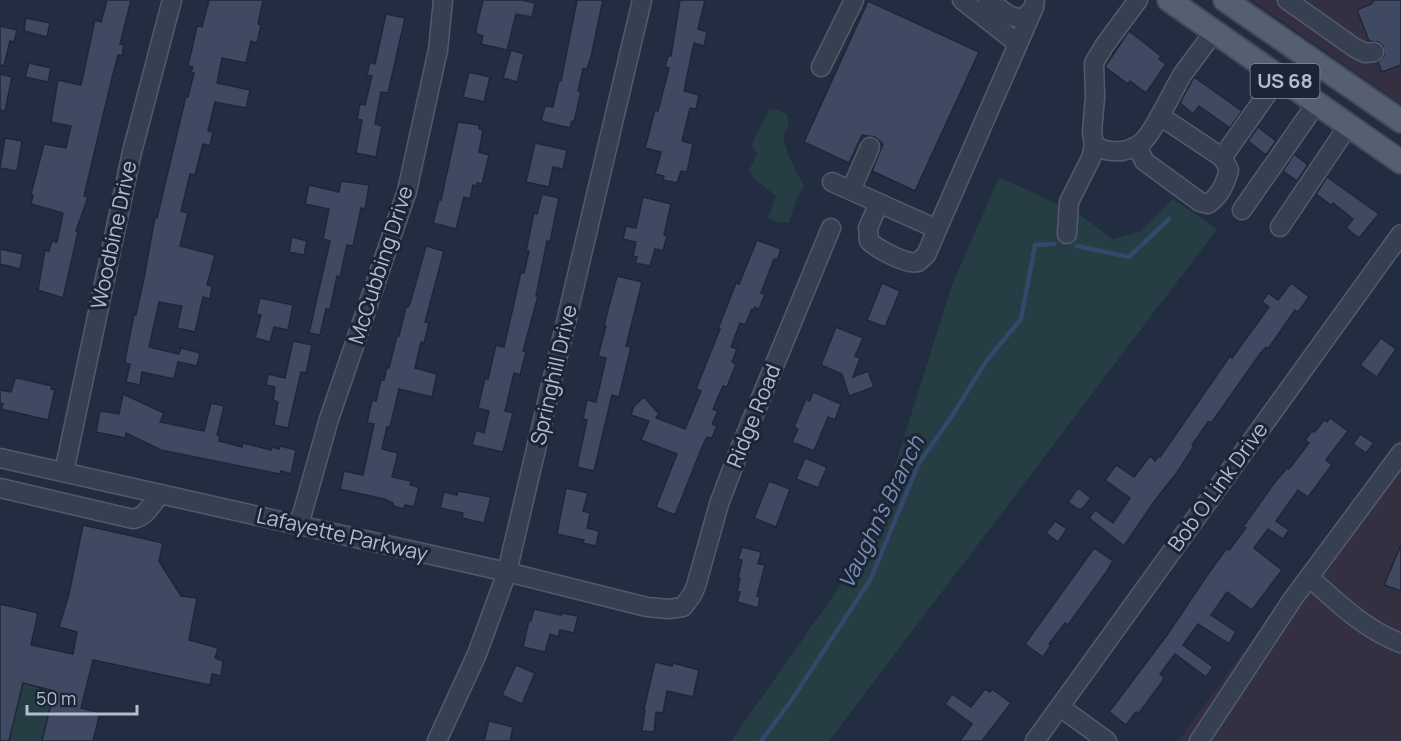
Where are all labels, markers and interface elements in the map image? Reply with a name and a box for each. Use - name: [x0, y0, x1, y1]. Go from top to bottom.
- road number: US 68: [1250, 64, 1320, 98]
- street label: Woodbine Drive: [84, 158, 142, 312]
- street label: McCubbing Drive: [341, 182, 419, 347]
- street label: Springhill Drive: [523, 302, 583, 448]
- street label: Ridge Road: [720, 360, 787, 472]
- street label: Bob O Link Drive: [1161, 416, 1274, 557]
- water label: Vaughn's Branch: [831, 430, 931, 593]
- street label: Lafayette Parkway: [254, 501, 431, 567]
- scale bar: [27, 678, 136, 716]
- text: 50 m: [36, 686, 76, 710]

